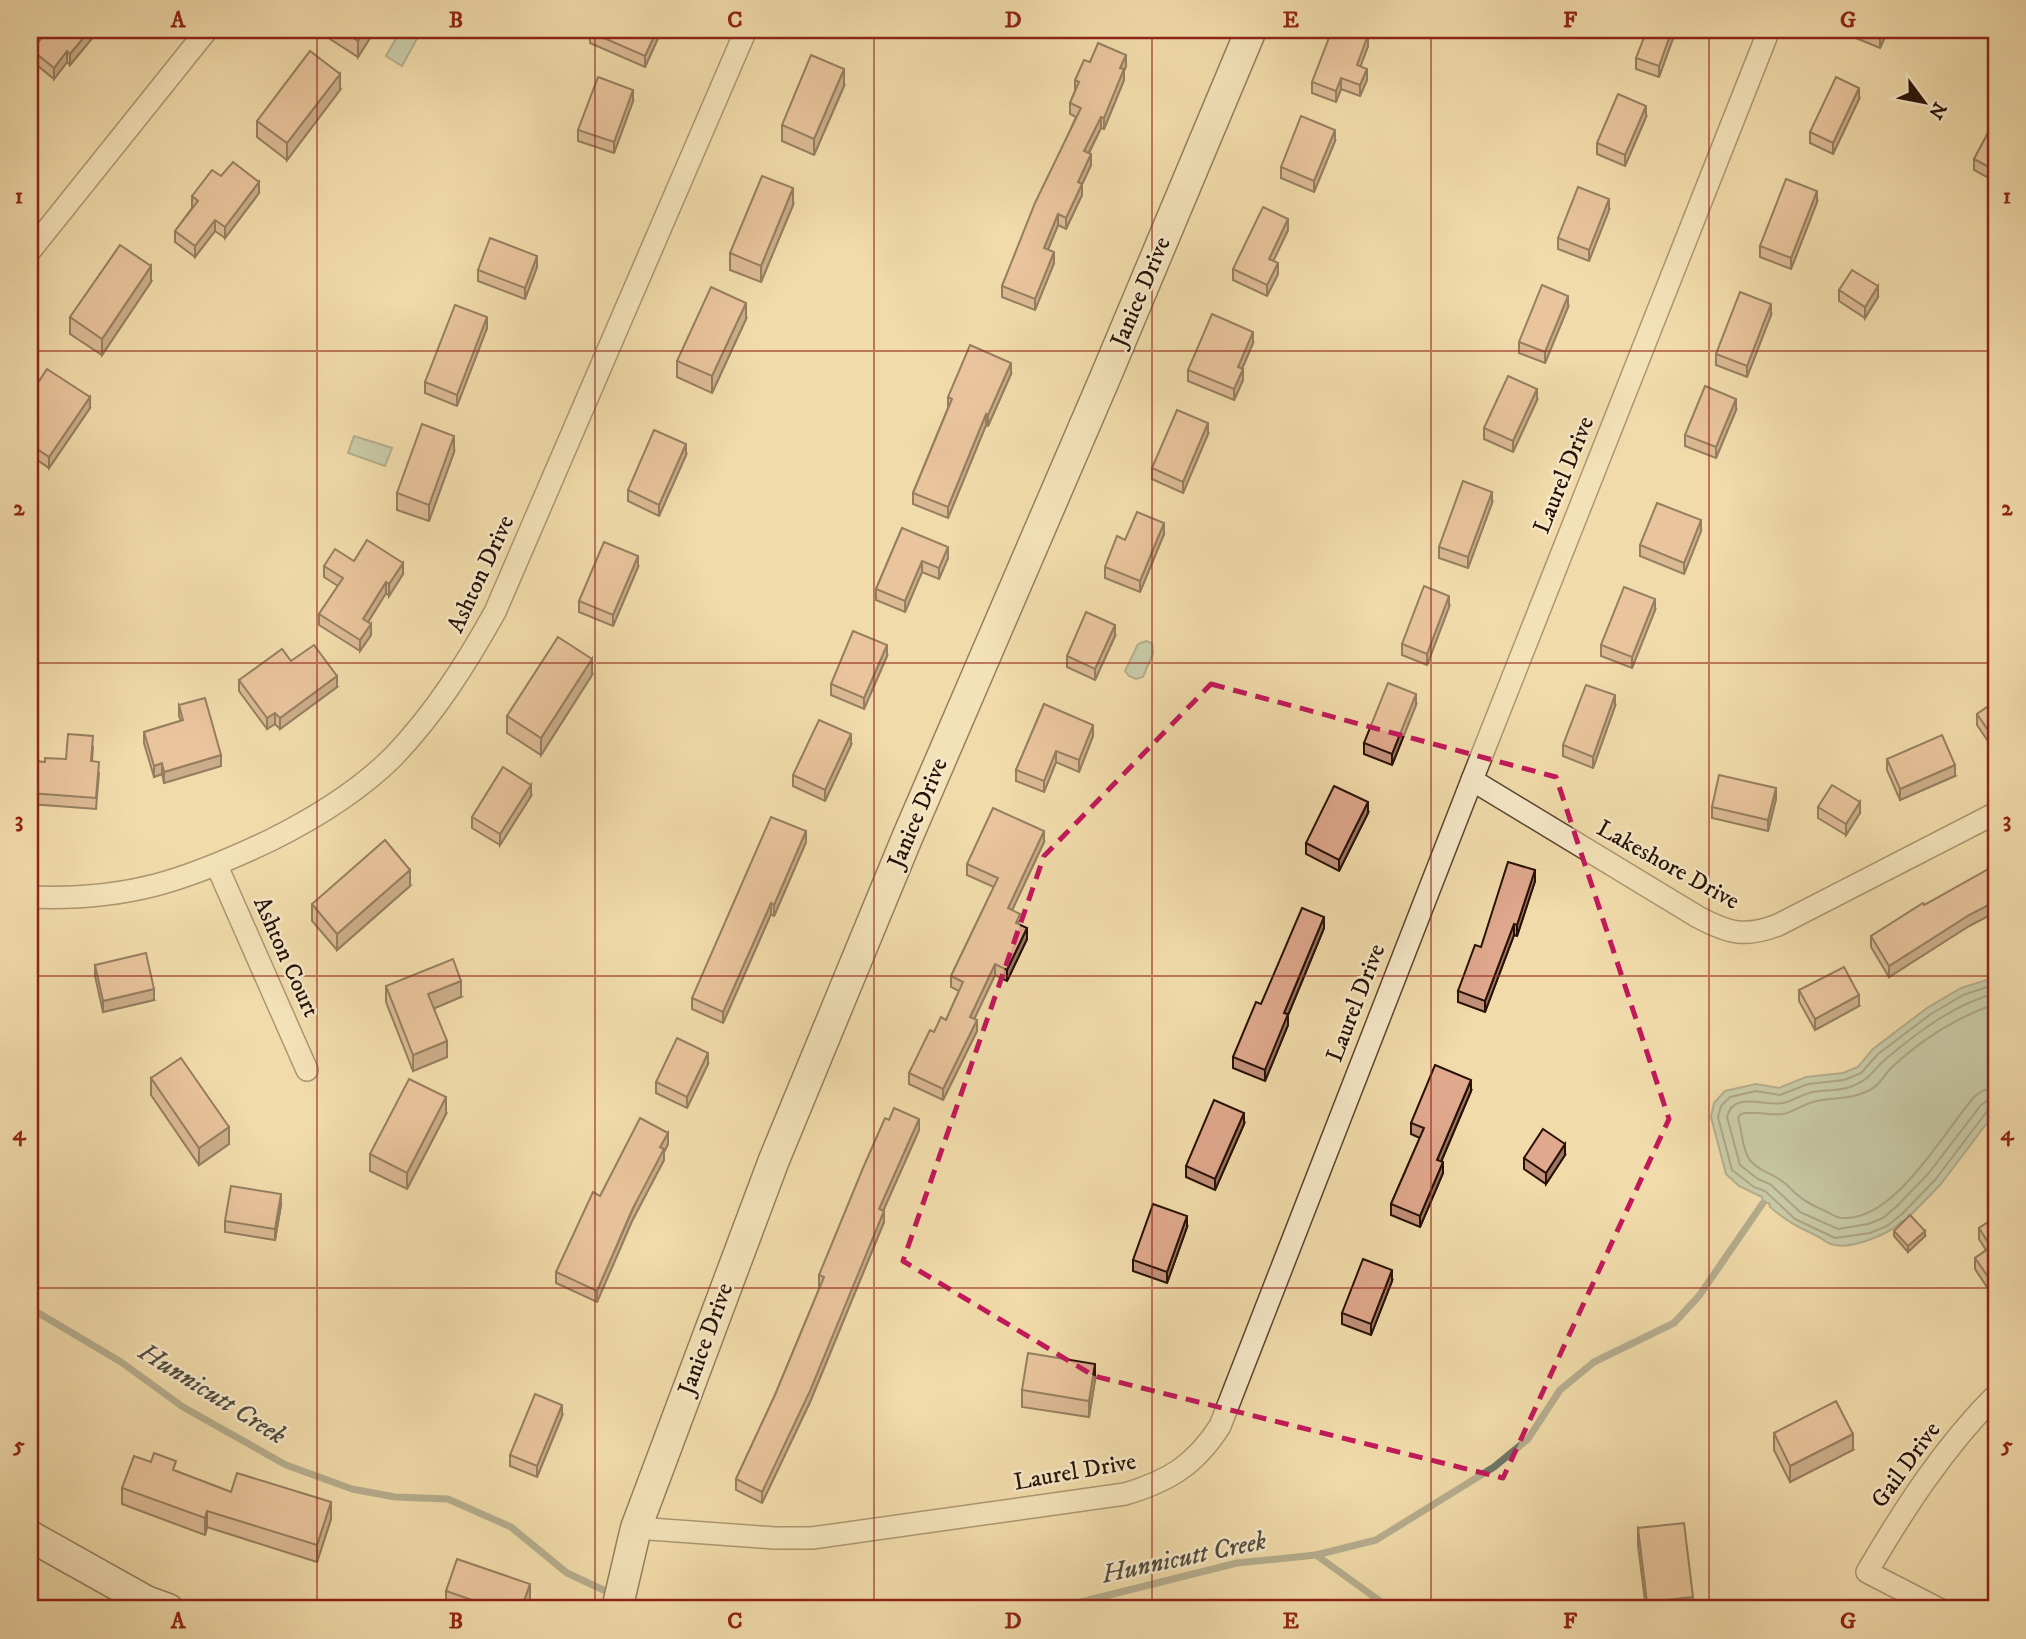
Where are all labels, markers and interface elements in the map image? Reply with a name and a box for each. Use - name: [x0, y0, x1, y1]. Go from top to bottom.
- text: A: [170, 6, 187, 35]
- text: B: [449, 6, 463, 35]
- text: C: [727, 6, 743, 35]
- text: D: [1004, 6, 1022, 35]
- text: E: [1283, 6, 1299, 35]
- text: F: [1563, 6, 1578, 35]
- text: G: [1840, 6, 1856, 35]
- north arrow: [1890, 66, 1960, 136]
- text: N: [1923, 98, 1951, 123]
- text: 1: [15, 182, 23, 211]
- text: 1: [2003, 182, 2011, 211]
- street label: Janice Drive: [1104, 232, 1178, 353]
- street label: Laurel Drive: [1527, 412, 1601, 538]
- text: 2: [13, 494, 25, 523]
- text: 2: [2001, 494, 2013, 523]
- street label: Ashton Drive: [441, 510, 521, 638]
- street label: Janice Drive: [881, 753, 955, 874]
- text: 3: [15, 806, 23, 835]
- text: 3: [2003, 806, 2011, 835]
- street label: Lakeshore Drive: [1591, 813, 1745, 917]
- street label: Ashton Court: [246, 892, 326, 1022]
- street label: Laurel Drive: [1320, 940, 1392, 1066]
- text: 4: [12, 1119, 27, 1148]
- text: 4: [2000, 1119, 2015, 1148]
- street label: Janice Drive: [671, 1279, 740, 1401]
- water label: Hunnicutt Creek: [131, 1335, 292, 1452]
- street label: Gail Drive: [1865, 1416, 1947, 1514]
- text: 5: [12, 1431, 25, 1460]
- text: 5: [2000, 1431, 2013, 1460]
- street label: Laurel Drive: [1011, 1446, 1139, 1498]
- water label: Hunnicutt Creek: [1098, 1524, 1269, 1592]
- text: A: [170, 1607, 187, 1636]
- text: B: [449, 1607, 463, 1636]
- text: C: [727, 1607, 743, 1636]
- text: D: [1004, 1607, 1022, 1636]
- text: E: [1283, 1607, 1299, 1636]
- text: F: [1563, 1607, 1578, 1636]
- text: G: [1840, 1607, 1856, 1636]

